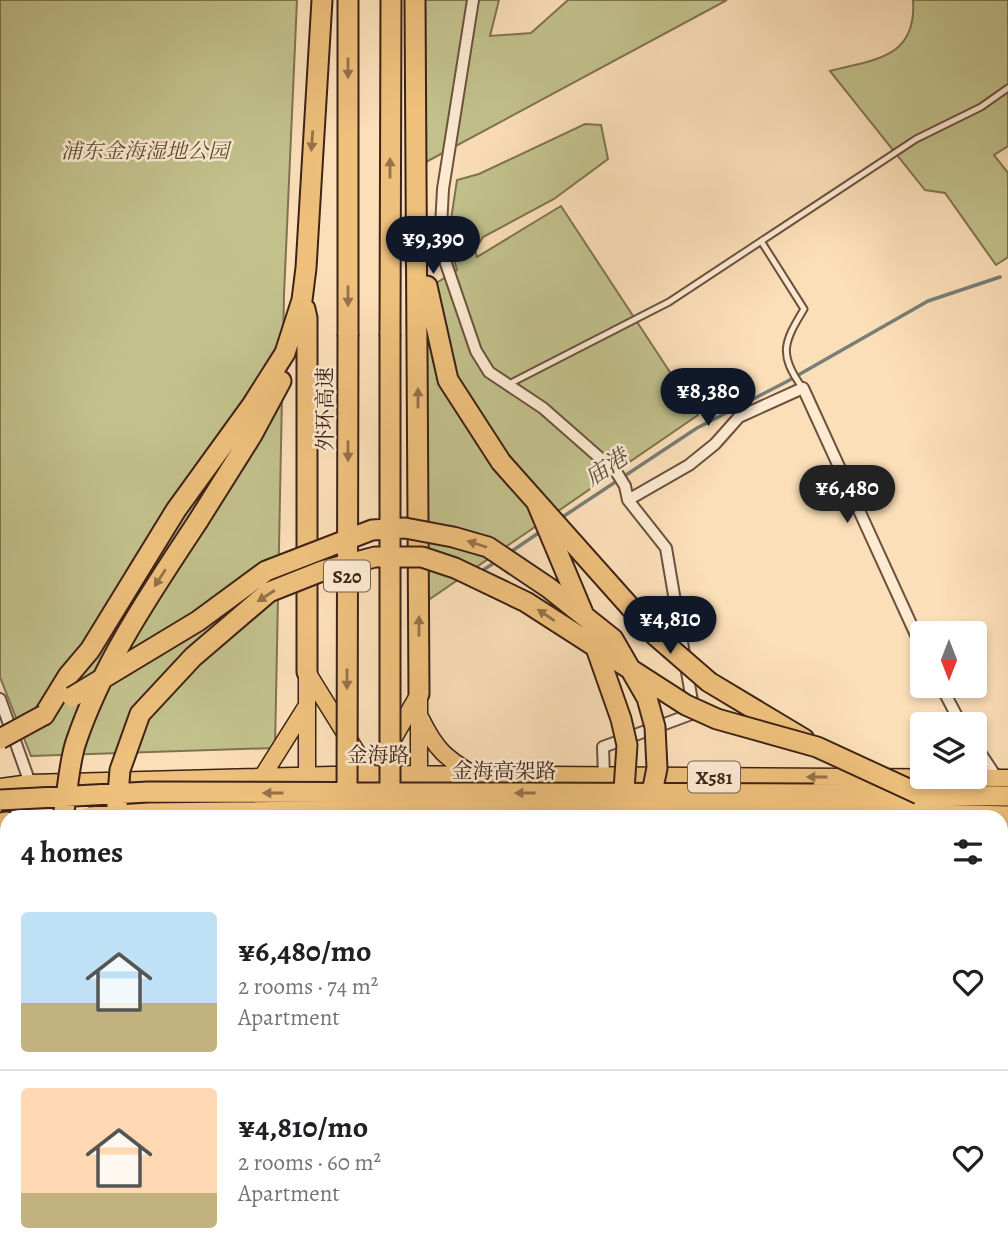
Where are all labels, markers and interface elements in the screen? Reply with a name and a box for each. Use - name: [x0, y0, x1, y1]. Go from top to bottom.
- one-way arrow: [342, 57, 354, 79]
- one-way arrow: [306, 131, 317, 153]
- park label: 浦东金海湿地公园: [61, 137, 232, 165]
- one-way arrow: [384, 157, 396, 179]
- pin: ¥9,390: [376, 216, 490, 276]
- text: ¥9,390: [402, 223, 464, 254]
- one-way arrow: [342, 285, 354, 307]
- street label: 外环高速: [311, 367, 339, 451]
- pin: ¥8,380: [651, 368, 765, 428]
- text: ¥8,380: [677, 375, 739, 406]
- one-way arrow: [412, 387, 424, 409]
- water label: 庙港: [579, 440, 637, 493]
- one-way arrow: [342, 441, 354, 463]
- pin: ¥6,480: [790, 466, 904, 525]
- text: ¥6,480: [815, 472, 879, 503]
- one-way arrow: [466, 539, 487, 549]
- road number: S20: [324, 561, 370, 592]
- one-way arrow: [154, 568, 167, 588]
- one-way arrow: [257, 589, 275, 603]
- pin: ¥4,810: [613, 596, 727, 656]
- text: ¥4,810: [639, 603, 701, 634]
- one-way arrow: [537, 608, 555, 622]
- one-way arrow: [413, 615, 425, 637]
- north arrow: [910, 621, 987, 698]
- map controls: [910, 621, 987, 789]
- one-way arrow: [341, 668, 353, 690]
- button: layers: [910, 712, 987, 789]
- street label: 金海路: [347, 741, 410, 769]
- street label: 金海高架路: [452, 757, 557, 785]
- road number: X581: [688, 762, 740, 792]
- one-way arrow: [806, 771, 828, 783]
- one-way arrow: [262, 787, 284, 799]
- one-way arrow: [514, 787, 536, 799]
- text: 4 homes: [21, 832, 123, 872]
- icon: filters: [949, 833, 987, 871]
- text: ¥6,480/mo: [238, 931, 371, 971]
- icon: home: [77, 940, 161, 1024]
- icon: heart: [949, 963, 987, 1001]
- text: 2 rooms · 74 m²: [238, 971, 378, 1002]
- text: Apartment: [238, 1002, 340, 1033]
- text: ¥4,810/mo: [238, 1107, 368, 1147]
- icon: home: [77, 1116, 161, 1200]
- icon: heart: [949, 1139, 987, 1177]
- text: 2 rooms · 60 m²: [238, 1147, 381, 1178]
- text: Apartment: [238, 1178, 340, 1209]

